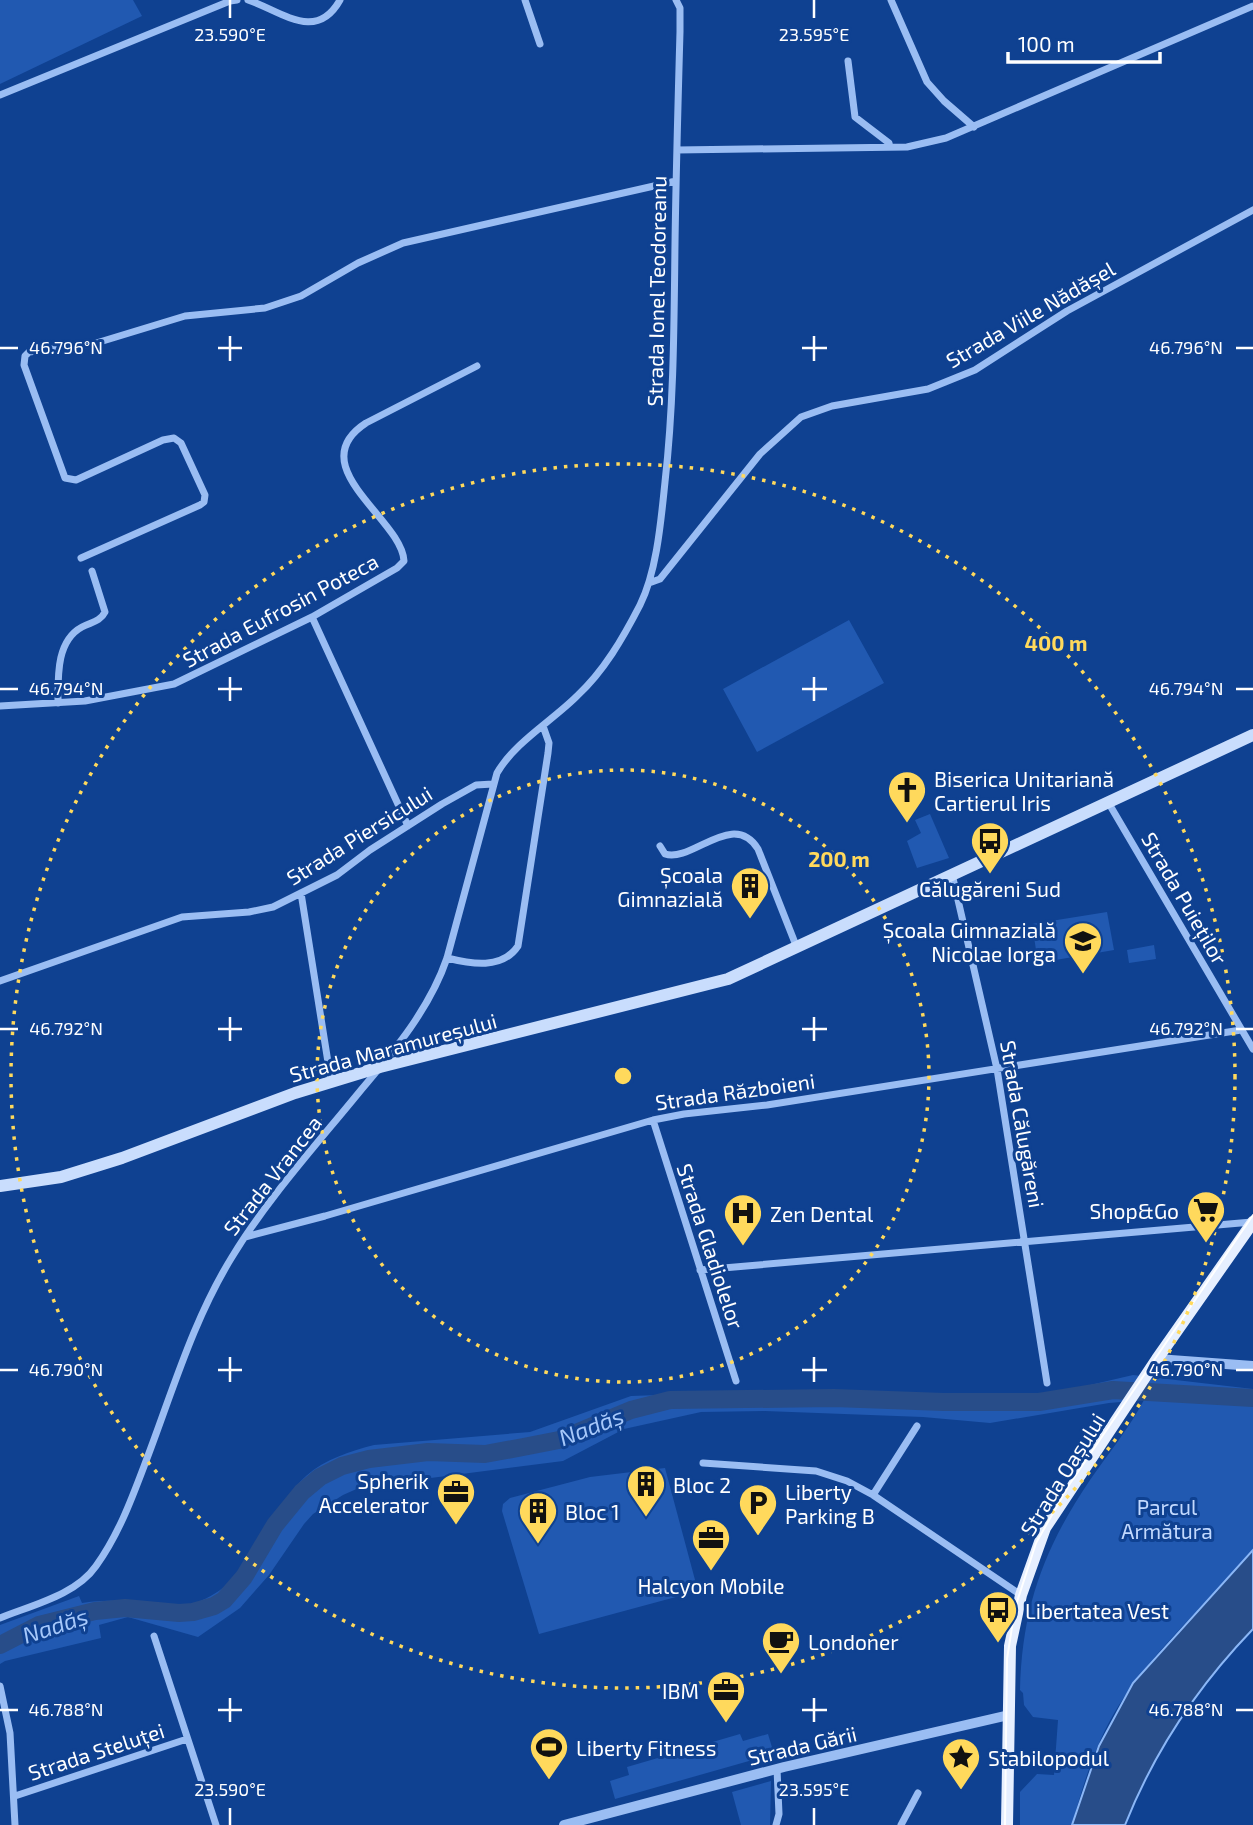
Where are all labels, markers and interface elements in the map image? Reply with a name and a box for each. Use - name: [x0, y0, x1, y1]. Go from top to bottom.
- scale bar: [1008, 21, 1160, 65]
- text: 23.590°E: [194, 23, 266, 45]
- text: 23.595°E: [779, 23, 849, 45]
- text: 100 m: [1018, 31, 1075, 56]
- street label: Strada Ionel Teodoreanu: [641, 175, 671, 407]
- street label: Strada Viile Nădășel: [941, 255, 1121, 374]
- text: 46.796°N: [29, 336, 103, 358]
- text: 46.796°N: [1149, 336, 1223, 358]
- street label: Strada Eufrosin Poteca: [178, 548, 382, 672]
- text: 400 m: [1025, 630, 1087, 655]
- text: 46.794°N: [29, 677, 103, 699]
- text: 46.794°N: [1149, 677, 1223, 699]
- place label: Biserica Unitariană Cartierul Iris: [934, 766, 1114, 815]
- church icon: Biserica Unitariană Cartierul Iris: [886, 769, 928, 824]
- street label: Strada Piersicului: [282, 780, 436, 890]
- bus stop icon: Călugăreni Sud: [969, 820, 1011, 875]
- street label: Strada Puieților: [1135, 827, 1233, 970]
- text: 200 m: [808, 846, 870, 871]
- place label: Școala Gimnazială: [617, 862, 723, 911]
- building icon: Școala Gimnazială: [729, 865, 771, 920]
- place label: Călugăreni Sud: [919, 876, 1061, 901]
- place label: Școala Gimnazială Nicolae Iorga: [882, 917, 1056, 966]
- school or university icon: Școala Gimnazială Nicolae Iorga: [1062, 920, 1104, 975]
- street label: Strada Maramureșului: [287, 1007, 500, 1089]
- text: 46.792°N: [29, 1017, 103, 1039]
- text: 46.792°N: [1149, 1017, 1223, 1039]
- street label: Strada Călugăreni: [996, 1038, 1050, 1210]
- centre of rings: [611, 1064, 635, 1088]
- street label: Strada Războieni: [654, 1067, 816, 1115]
- street label: Strada Vrancea: [218, 1110, 326, 1240]
- street label: Strada Gladiolelor: [673, 1160, 750, 1332]
- supermarket icon: Shop&Go: [1185, 1189, 1227, 1244]
- hospital icon: Zen Dental: [722, 1192, 764, 1247]
- place label: Shop&Go: [1090, 1198, 1179, 1223]
- place label: Zen Dental: [770, 1201, 874, 1226]
- text: 46.790°N: [29, 1358, 103, 1380]
- text: 46.790°N: [1149, 1358, 1223, 1380]
- water label: Nadăș: [555, 1401, 628, 1453]
- street label: Strada Oașului: [1014, 1408, 1111, 1541]
- building icon: Bloc 2: [625, 1463, 667, 1518]
- place label: Spherik Accelerator: [319, 1468, 430, 1517]
- office icon: Spherik Accelerator: [435, 1471, 477, 1526]
- place label: Bloc 2: [673, 1472, 731, 1497]
- place label: Liberty Parking B: [785, 1479, 875, 1528]
- parking icon: Liberty Parking B: [737, 1482, 779, 1537]
- building icon: Bloc 1: [517, 1490, 559, 1545]
- park label: Parcul Armătura: [1121, 1494, 1213, 1543]
- place label: Bloc 1: [565, 1499, 620, 1524]
- office icon: Halcyon Mobile: [690, 1517, 732, 1572]
- place label: Halcyon Mobile: [638, 1573, 784, 1598]
- bus stop icon: Libertatea Vest: [977, 1589, 1019, 1644]
- place label: Libertatea Vest: [1025, 1598, 1169, 1623]
- water label: Nadăș: [19, 1601, 92, 1651]
- cafe icon: Londoner: [760, 1620, 802, 1675]
- place label: Londoner: [808, 1629, 899, 1654]
- office icon: IBM: [705, 1669, 747, 1724]
- place label: IBM: [662, 1678, 699, 1703]
- text: 46.788°N: [28, 1698, 104, 1720]
- text: 46.788°N: [1148, 1698, 1224, 1720]
- street label: Strada Steluței: [25, 1717, 168, 1787]
- street label: Strada Gării: [745, 1720, 859, 1770]
- sports icon: Liberty Fitness: [528, 1726, 570, 1781]
- place label: Liberty Fitness: [576, 1735, 716, 1760]
- place icon: Stabilopodul: [940, 1736, 982, 1791]
- place label: Stabilopodul: [988, 1745, 1110, 1770]
- text: 23.590°E: [194, 1778, 266, 1800]
- text: 23.595°E: [779, 1778, 849, 1800]

